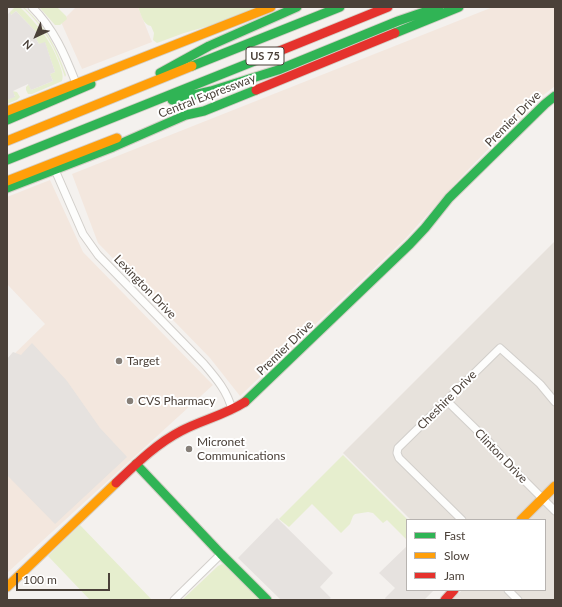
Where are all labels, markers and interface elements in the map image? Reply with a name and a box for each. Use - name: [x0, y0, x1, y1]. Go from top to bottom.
- north arrow: [16, 16, 56, 56]
- text: N: [20, 37, 35, 53]
- road number: US 75: [246, 47, 284, 65]
- street label: Central Expressway: [156, 71, 258, 121]
- street label: Premier Drive: [482, 88, 544, 150]
- street label: Lexington Drive: [111, 252, 179, 322]
- street label: Premier Drive: [254, 318, 316, 378]
- place label: Target: [127, 354, 160, 368]
- marker: Target: [114, 356, 124, 366]
- street label: Cheshire Drive: [414, 367, 480, 433]
- place label: CVS Pharmacy: [138, 394, 215, 408]
- marker: CVS Pharmacy: [125, 396, 135, 406]
- street label: Clinton Drive: [472, 426, 530, 486]
- place label: Micronet Communications: [197, 435, 285, 463]
- marker: Micronet Communications: [184, 444, 194, 454]
- legend: [406, 519, 546, 591]
- text: Fast: [444, 528, 465, 543]
- text: Slow: [444, 548, 469, 563]
- scale bar: [18, 565, 112, 591]
- text: Jam: [444, 568, 465, 583]
- text: 100 m: [23, 572, 57, 587]

